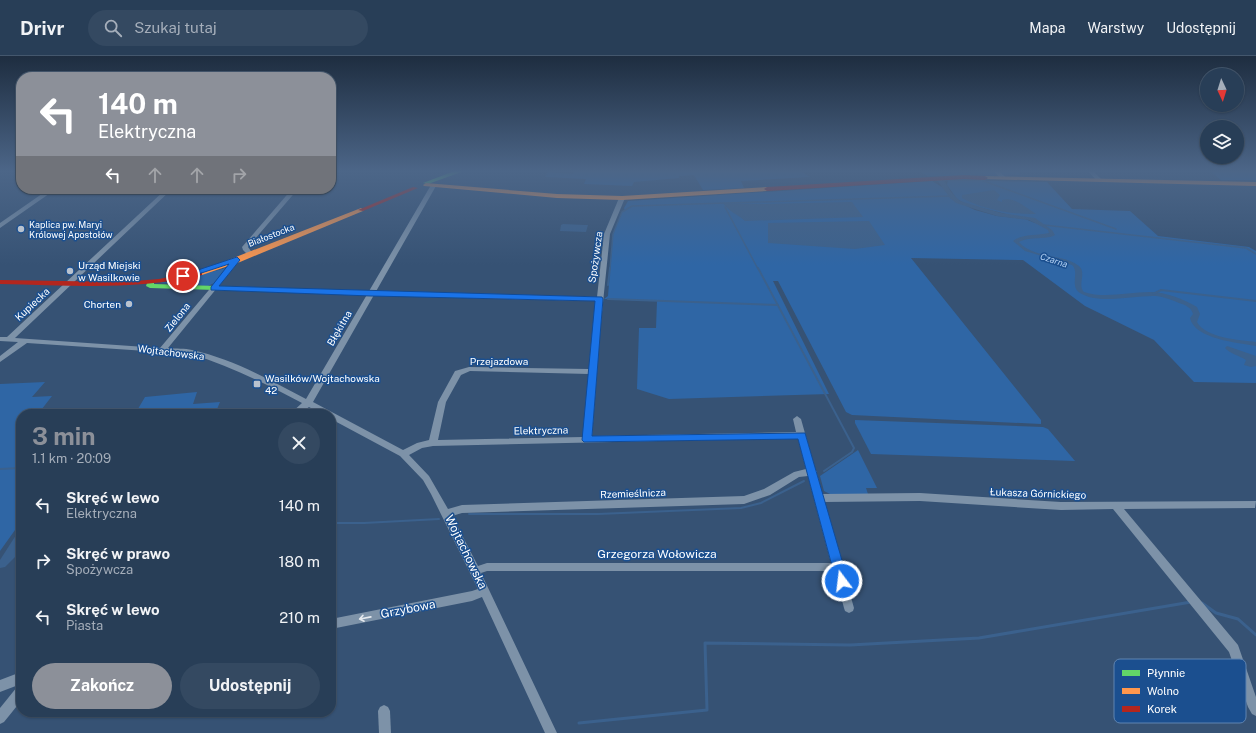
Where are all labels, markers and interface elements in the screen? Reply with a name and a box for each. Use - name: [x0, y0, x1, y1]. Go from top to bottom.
- search box: [88, 10, 368, 46]
- text: Drivr: [20, 17, 64, 39]
- icon: search: [102, 17, 124, 39]
- text: Szukaj tutaj: [134, 19, 217, 36]
- text: Mapa: [1029, 20, 1065, 36]
- text: Warstwy: [1087, 20, 1144, 36]
- text: Udostępnij: [1166, 20, 1236, 36]
- north arrow: [1200, 68, 1244, 112]
- map controls: [1200, 68, 1244, 164]
- text: 140 m: [98, 87, 178, 120]
- icon: left: [32, 88, 84, 140]
- button: layers: [1200, 120, 1244, 164]
- text: Elektryczna: [98, 121, 196, 142]
- icon: left: [102, 164, 124, 186]
- icon: ahead: [144, 164, 166, 186]
- icon: ahead: [186, 164, 208, 186]
- icon: right: [228, 164, 250, 186]
- place label: Kaplica pw. Maryi Królowej Apostołów: [29, 219, 113, 240]
- street label: Białostocka: [246, 221, 296, 249]
- marker: Kaplica pw. Maryi Królowej Apostołów: [16, 224, 26, 234]
- street label: Spożywcza: [585, 231, 605, 283]
- water label: Czarna: [1039, 250, 1069, 270]
- place label: Urząd Miejski w Wasilkowie: [78, 259, 141, 283]
- pin: [166, 259, 200, 293]
- icon: arrive: [172, 265, 194, 287]
- marker: Urząd Miejski w Wasilkowie: [65, 266, 75, 276]
- street label: Kupiecka: [12, 285, 52, 323]
- place label: Chorten: [84, 298, 121, 310]
- marker: Chorten: [124, 299, 134, 309]
- street label: Zielona: [162, 300, 192, 334]
- street label: Błękitna: [324, 308, 354, 348]
- street label: Wojtachowska: [137, 342, 205, 362]
- street label: Przejazdowa: [470, 355, 528, 367]
- place label: Wasilków/Wojtachowska 42: [265, 372, 380, 396]
- marker: Wasilków/Wojtachowska 42: [252, 379, 262, 389]
- text: 3 min: [32, 422, 96, 450]
- button: close: [278, 422, 320, 464]
- street label: Elektryczna: [514, 424, 568, 436]
- text: 1.1 km · 20:09: [32, 451, 111, 466]
- street label: Łukasza Górnickiego: [990, 485, 1087, 501]
- street label: Rzemieślnicza: [600, 486, 666, 500]
- text: Skręć w lewo: [66, 489, 160, 506]
- icon: left: [32, 494, 54, 516]
- text: 140 m: [279, 497, 320, 514]
- text: Elektryczna: [66, 506, 137, 521]
- street label: Wojtachowska: [442, 513, 490, 591]
- text: Skręć w prawo: [66, 545, 170, 562]
- street label: Grzegorza Wołowicza: [597, 547, 717, 561]
- icon: right: [32, 550, 54, 572]
- text: 180 m: [278, 553, 320, 570]
- position arrow: [821, 560, 863, 602]
- text: Spożywcza: [66, 562, 133, 577]
- street label: Grzybowa: [379, 597, 437, 621]
- text: Skręć w lewo: [66, 601, 160, 618]
- icon: left: [32, 606, 54, 628]
- text: 210 m: [279, 609, 320, 626]
- one-way arrow: [359, 614, 372, 622]
- text: Piasta: [66, 618, 103, 633]
- legend: [1114, 659, 1246, 723]
- button: Zakończ: [32, 663, 172, 709]
- button: Udostępnij: [180, 663, 320, 709]
- text: Płynnie: [1147, 667, 1185, 679]
- text: Wolno: [1147, 685, 1179, 697]
- text: Korek: [1147, 703, 1177, 715]

